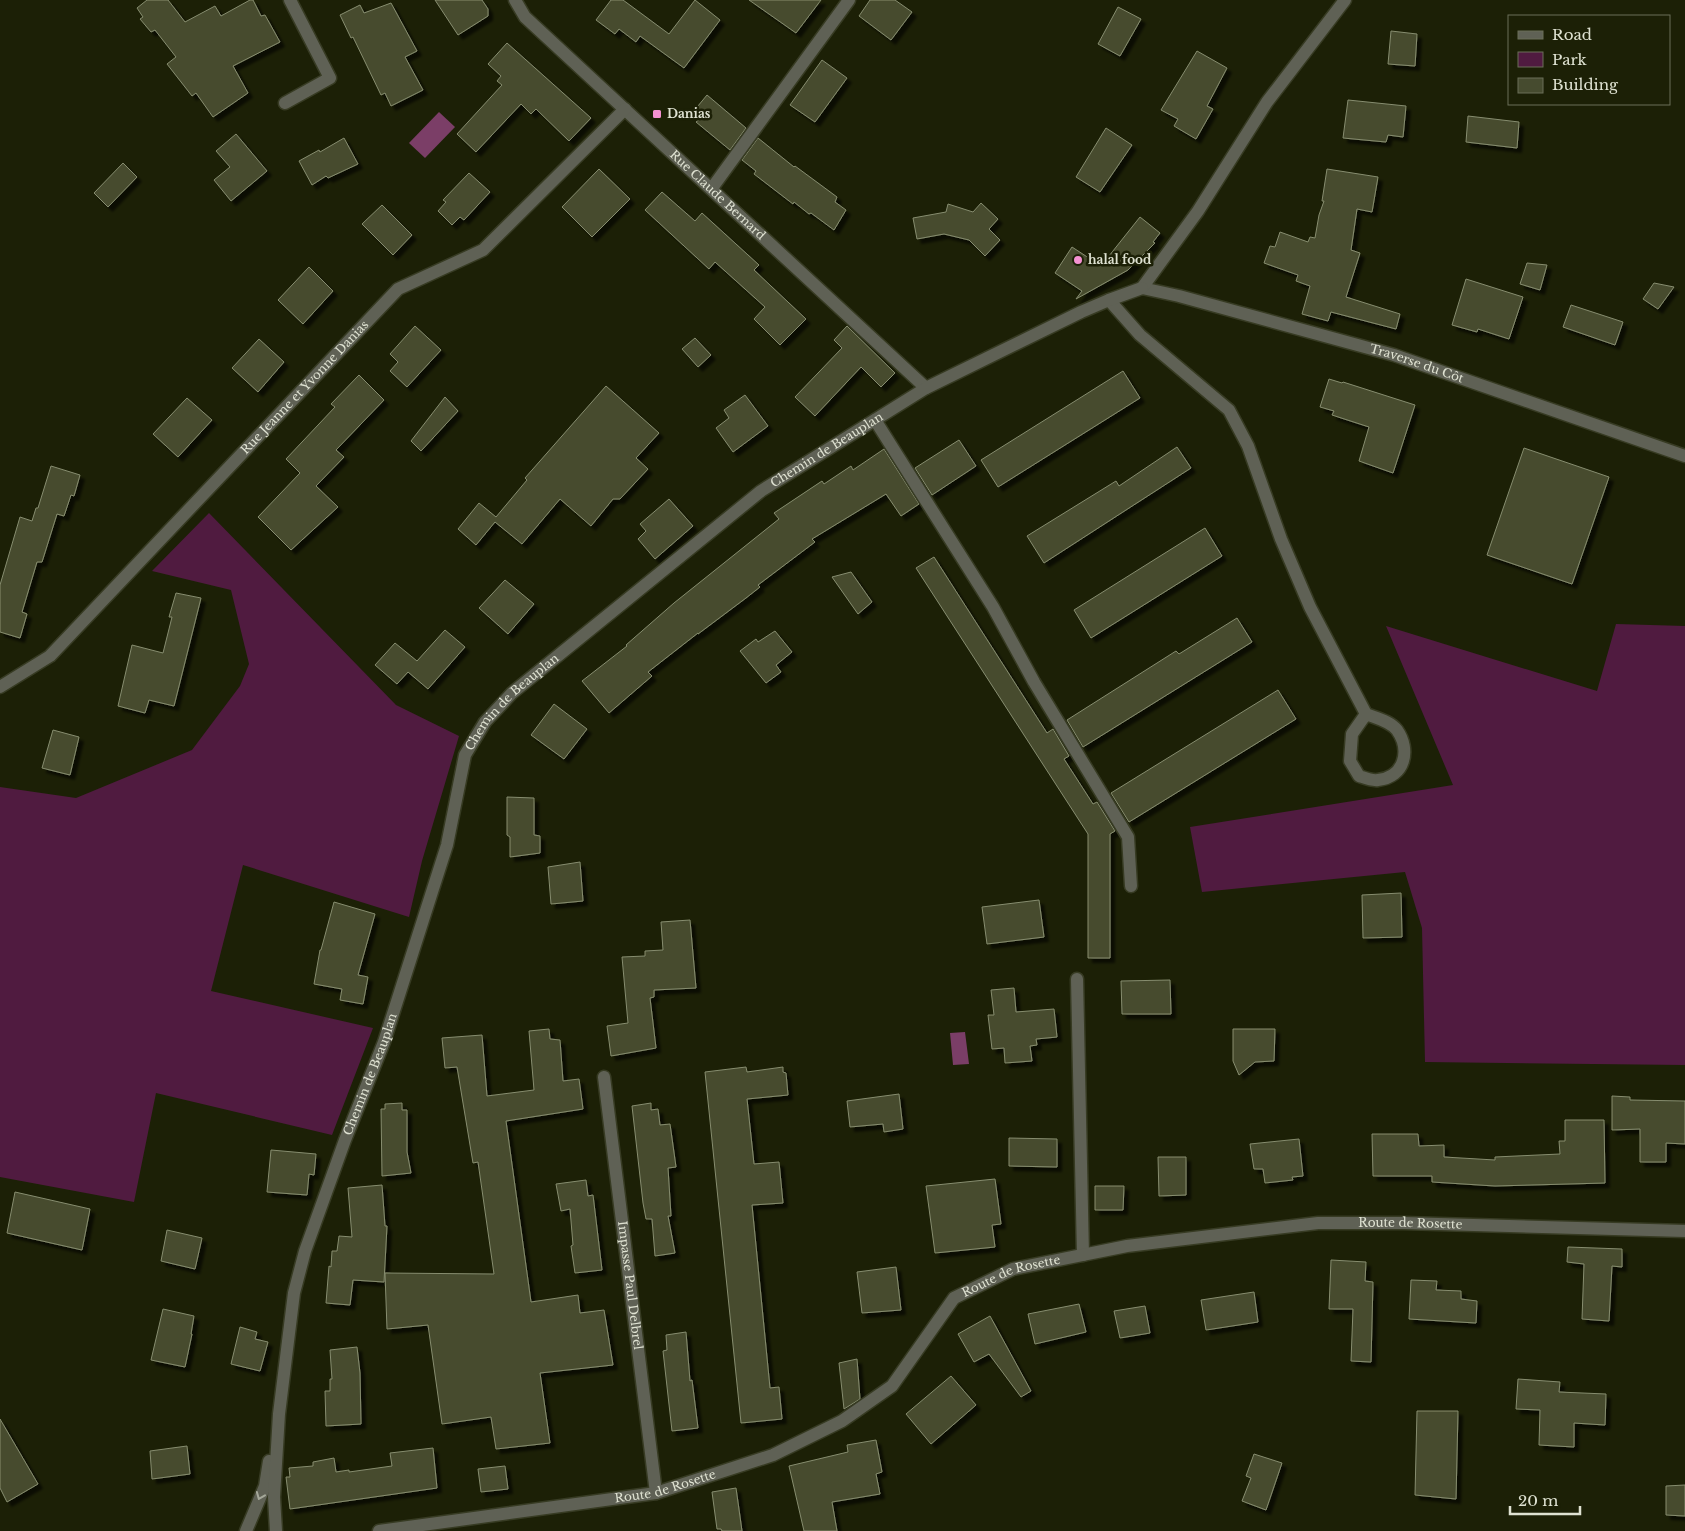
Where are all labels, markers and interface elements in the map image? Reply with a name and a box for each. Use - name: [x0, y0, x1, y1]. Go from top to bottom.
- legend: [1508, 15, 1670, 105]
- text: Road: [1552, 25, 1592, 44]
- text: Park: [1552, 50, 1588, 69]
- text: Building: [1552, 75, 1619, 94]
- place label: Danias: [667, 106, 711, 121]
- marker: Danias: [651, 108, 663, 120]
- street label: Rue Claude Bernard: [667, 147, 769, 243]
- place label: halal food: [1088, 252, 1152, 267]
- marker: halal food: [1072, 254, 1084, 266]
- street label: Rue Jeanne et Yvonne Danias: [237, 317, 371, 457]
- street label: Traverse du Côt: [1368, 341, 1466, 386]
- street label: Chemin de Beauplan: [767, 409, 886, 490]
- street label: Chemin de Beauplan: [462, 650, 561, 753]
- street label: Chemin de Beauplan: [340, 1011, 400, 1137]
- street label: Route de Rosette: [1358, 1215, 1463, 1232]
- street label: Impasse Paul Delbrel: [615, 1220, 646, 1351]
- street label: Route de Rosette: [959, 1252, 1062, 1300]
- street label: Route de Rosette: [614, 1466, 718, 1506]
- scale bar: [1510, 1484, 1580, 1516]
- one-way arrow: [256, 1491, 267, 1500]
- text: 20 m: [1518, 1491, 1558, 1510]

